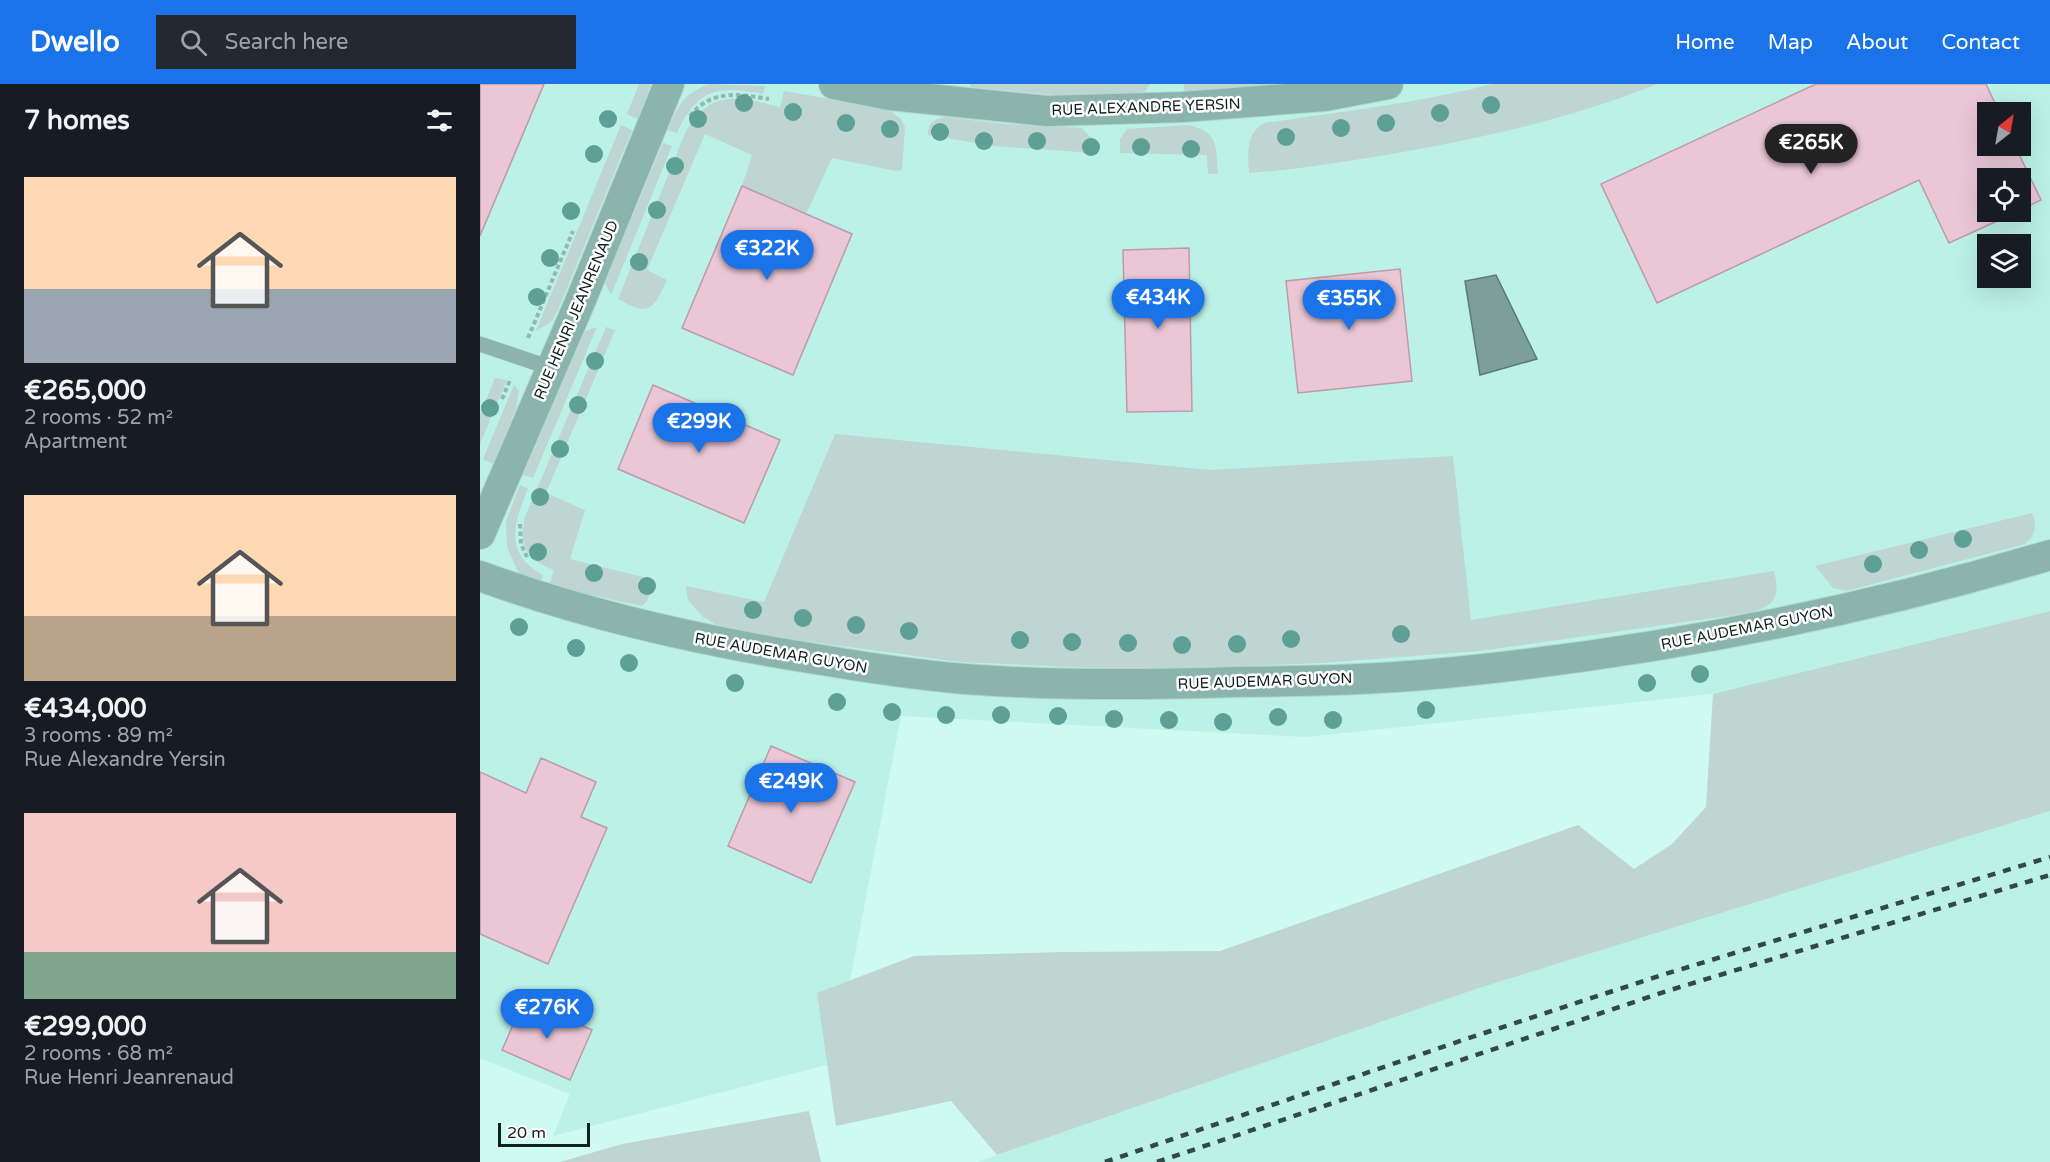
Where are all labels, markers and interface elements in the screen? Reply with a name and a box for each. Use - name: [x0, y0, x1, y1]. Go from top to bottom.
- search box: [156, 15, 576, 69]
- text: Dwello: [30, 25, 120, 59]
- icon: search: [177, 26, 210, 59]
- text: Search here: [225, 29, 349, 55]
- text: Home: [1675, 30, 1735, 55]
- text: Map: [1768, 30, 1813, 55]
- text: About: [1846, 30, 1908, 55]
- text: Contact: [1941, 30, 2020, 55]
- street label: RUE ALEXANDRE YERSIN: [1051, 95, 1241, 119]
- north arrow: [1977, 102, 2031, 156]
- map controls: [1977, 102, 2031, 288]
- icon: filters: [423, 104, 456, 137]
- text: 7 homes: [24, 105, 130, 136]
- pin: €265K: [1769, 124, 1853, 175]
- text: €265K: [1779, 131, 1843, 155]
- button: locate: [1977, 168, 2031, 222]
- icon: home: [186, 216, 294, 324]
- street label: RUE HENRI JEANRENAUD: [530, 218, 622, 402]
- pin: €322K: [725, 230, 809, 281]
- button: layers: [1977, 234, 2031, 288]
- text: €322K: [735, 237, 799, 261]
- pin: €434K: [1116, 279, 1200, 330]
- pin: €355K: [1307, 280, 1391, 331]
- text: €434K: [1126, 286, 1190, 310]
- text: €355K: [1317, 287, 1381, 311]
- text: €265,000: [24, 375, 146, 406]
- pin: €299K: [657, 403, 741, 454]
- text: 2 rooms · 52 m²: [24, 406, 173, 430]
- text: €299K: [667, 410, 731, 434]
- text: Apartment: [24, 430, 127, 454]
- icon: home: [186, 534, 294, 642]
- street label: RUE AUDEMAR GUYON: [1659, 602, 1835, 654]
- street label: RUE AUDEMAR GUYON: [693, 629, 869, 677]
- street label: RUE AUDEMAR GUYON: [1177, 669, 1353, 693]
- text: €434,000: [24, 693, 146, 724]
- text: 3 rooms · 89 m²: [24, 724, 173, 748]
- text: Rue Alexandre Yersin: [24, 748, 226, 772]
- pin: €249K: [749, 763, 833, 814]
- text: €249K: [759, 770, 823, 794]
- icon: home: [186, 852, 294, 960]
- pin: €276K: [505, 989, 589, 1040]
- text: €276K: [515, 996, 579, 1020]
- text: €299,000: [24, 1011, 146, 1042]
- text: 2 rooms · 68 m²: [24, 1042, 173, 1066]
- text: Rue Henri Jeanrenaud: [24, 1066, 234, 1090]
- scale bar: [498, 1120, 590, 1148]
- text: 20 m: [507, 1123, 546, 1143]

